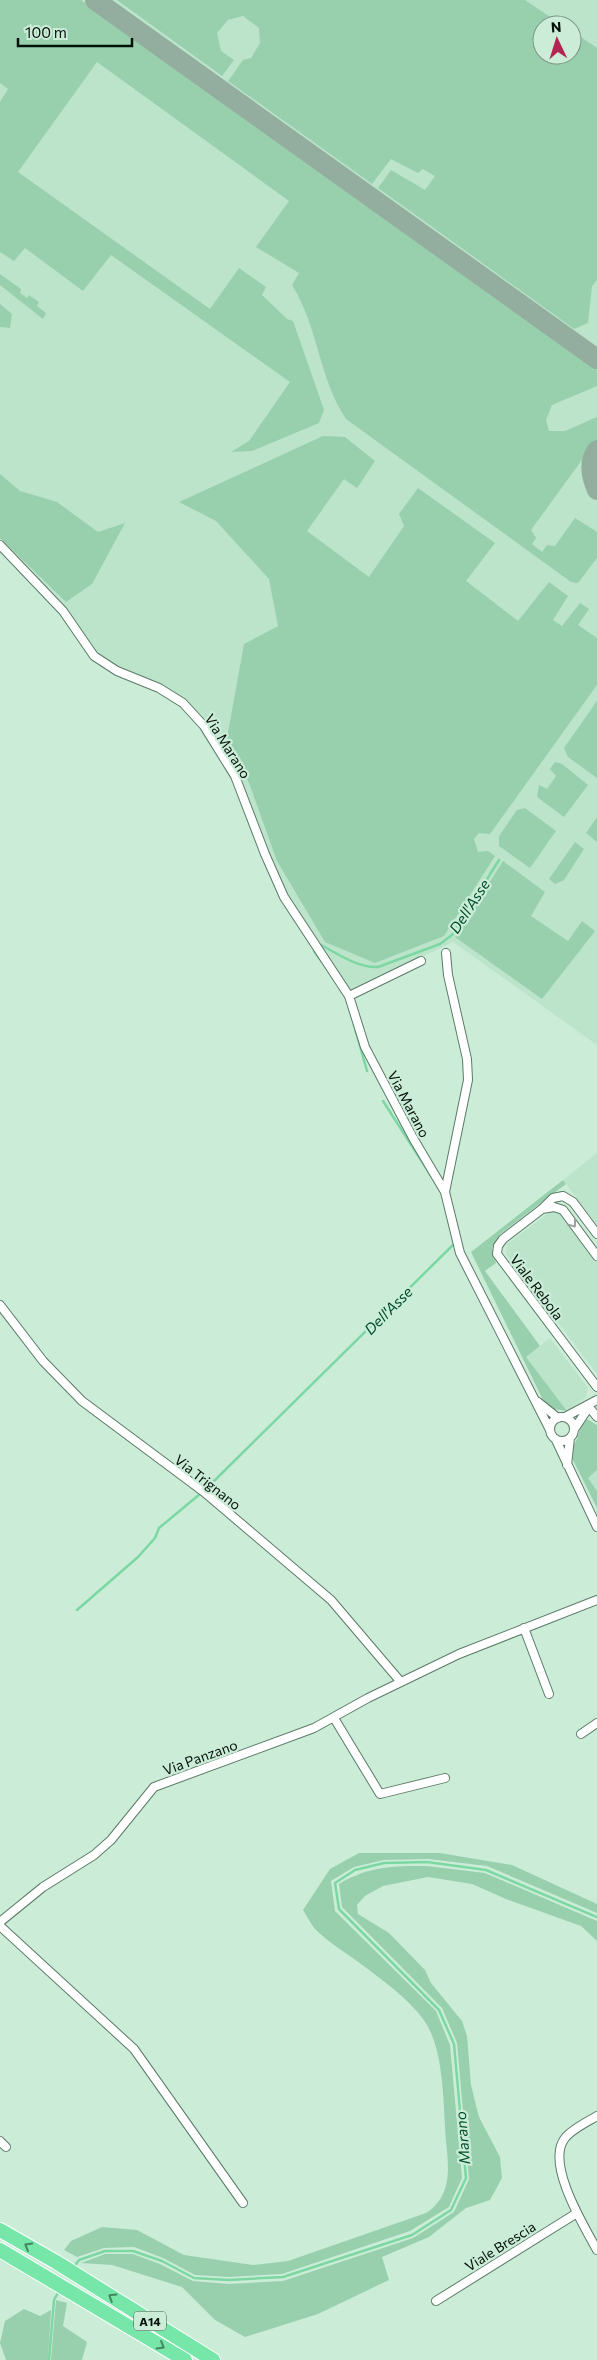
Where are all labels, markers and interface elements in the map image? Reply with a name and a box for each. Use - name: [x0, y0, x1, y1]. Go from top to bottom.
- scale bar: [18, 15, 131, 47]
- north arrow: [532, 15, 582, 65]
- text: N: [550, 18, 562, 35]
- text: 100 m: [25, 23, 67, 41]
- street label: Via Marano: [201, 711, 255, 781]
- water label: Dell'Asse: [445, 876, 493, 936]
- street label: Via Marano: [384, 1068, 434, 1140]
- one-way arrow: [568, 1218, 576, 1227]
- street label: Viale Rebola: [507, 1251, 567, 1323]
- water label: Dell'Asse: [360, 1282, 416, 1338]
- street label: Via Trignano: [171, 1451, 245, 1513]
- street label: Via Panzano: [160, 1736, 240, 1778]
- water label: Marano: [451, 2111, 473, 2165]
- street label: Viale Brescia: [462, 2218, 538, 2274]
- one-way arrow: [24, 2243, 33, 2253]
- one-way arrow: [109, 2294, 118, 2304]
- road number: A14: [134, 2312, 166, 2330]
- one-way arrow: [155, 2339, 164, 2349]

